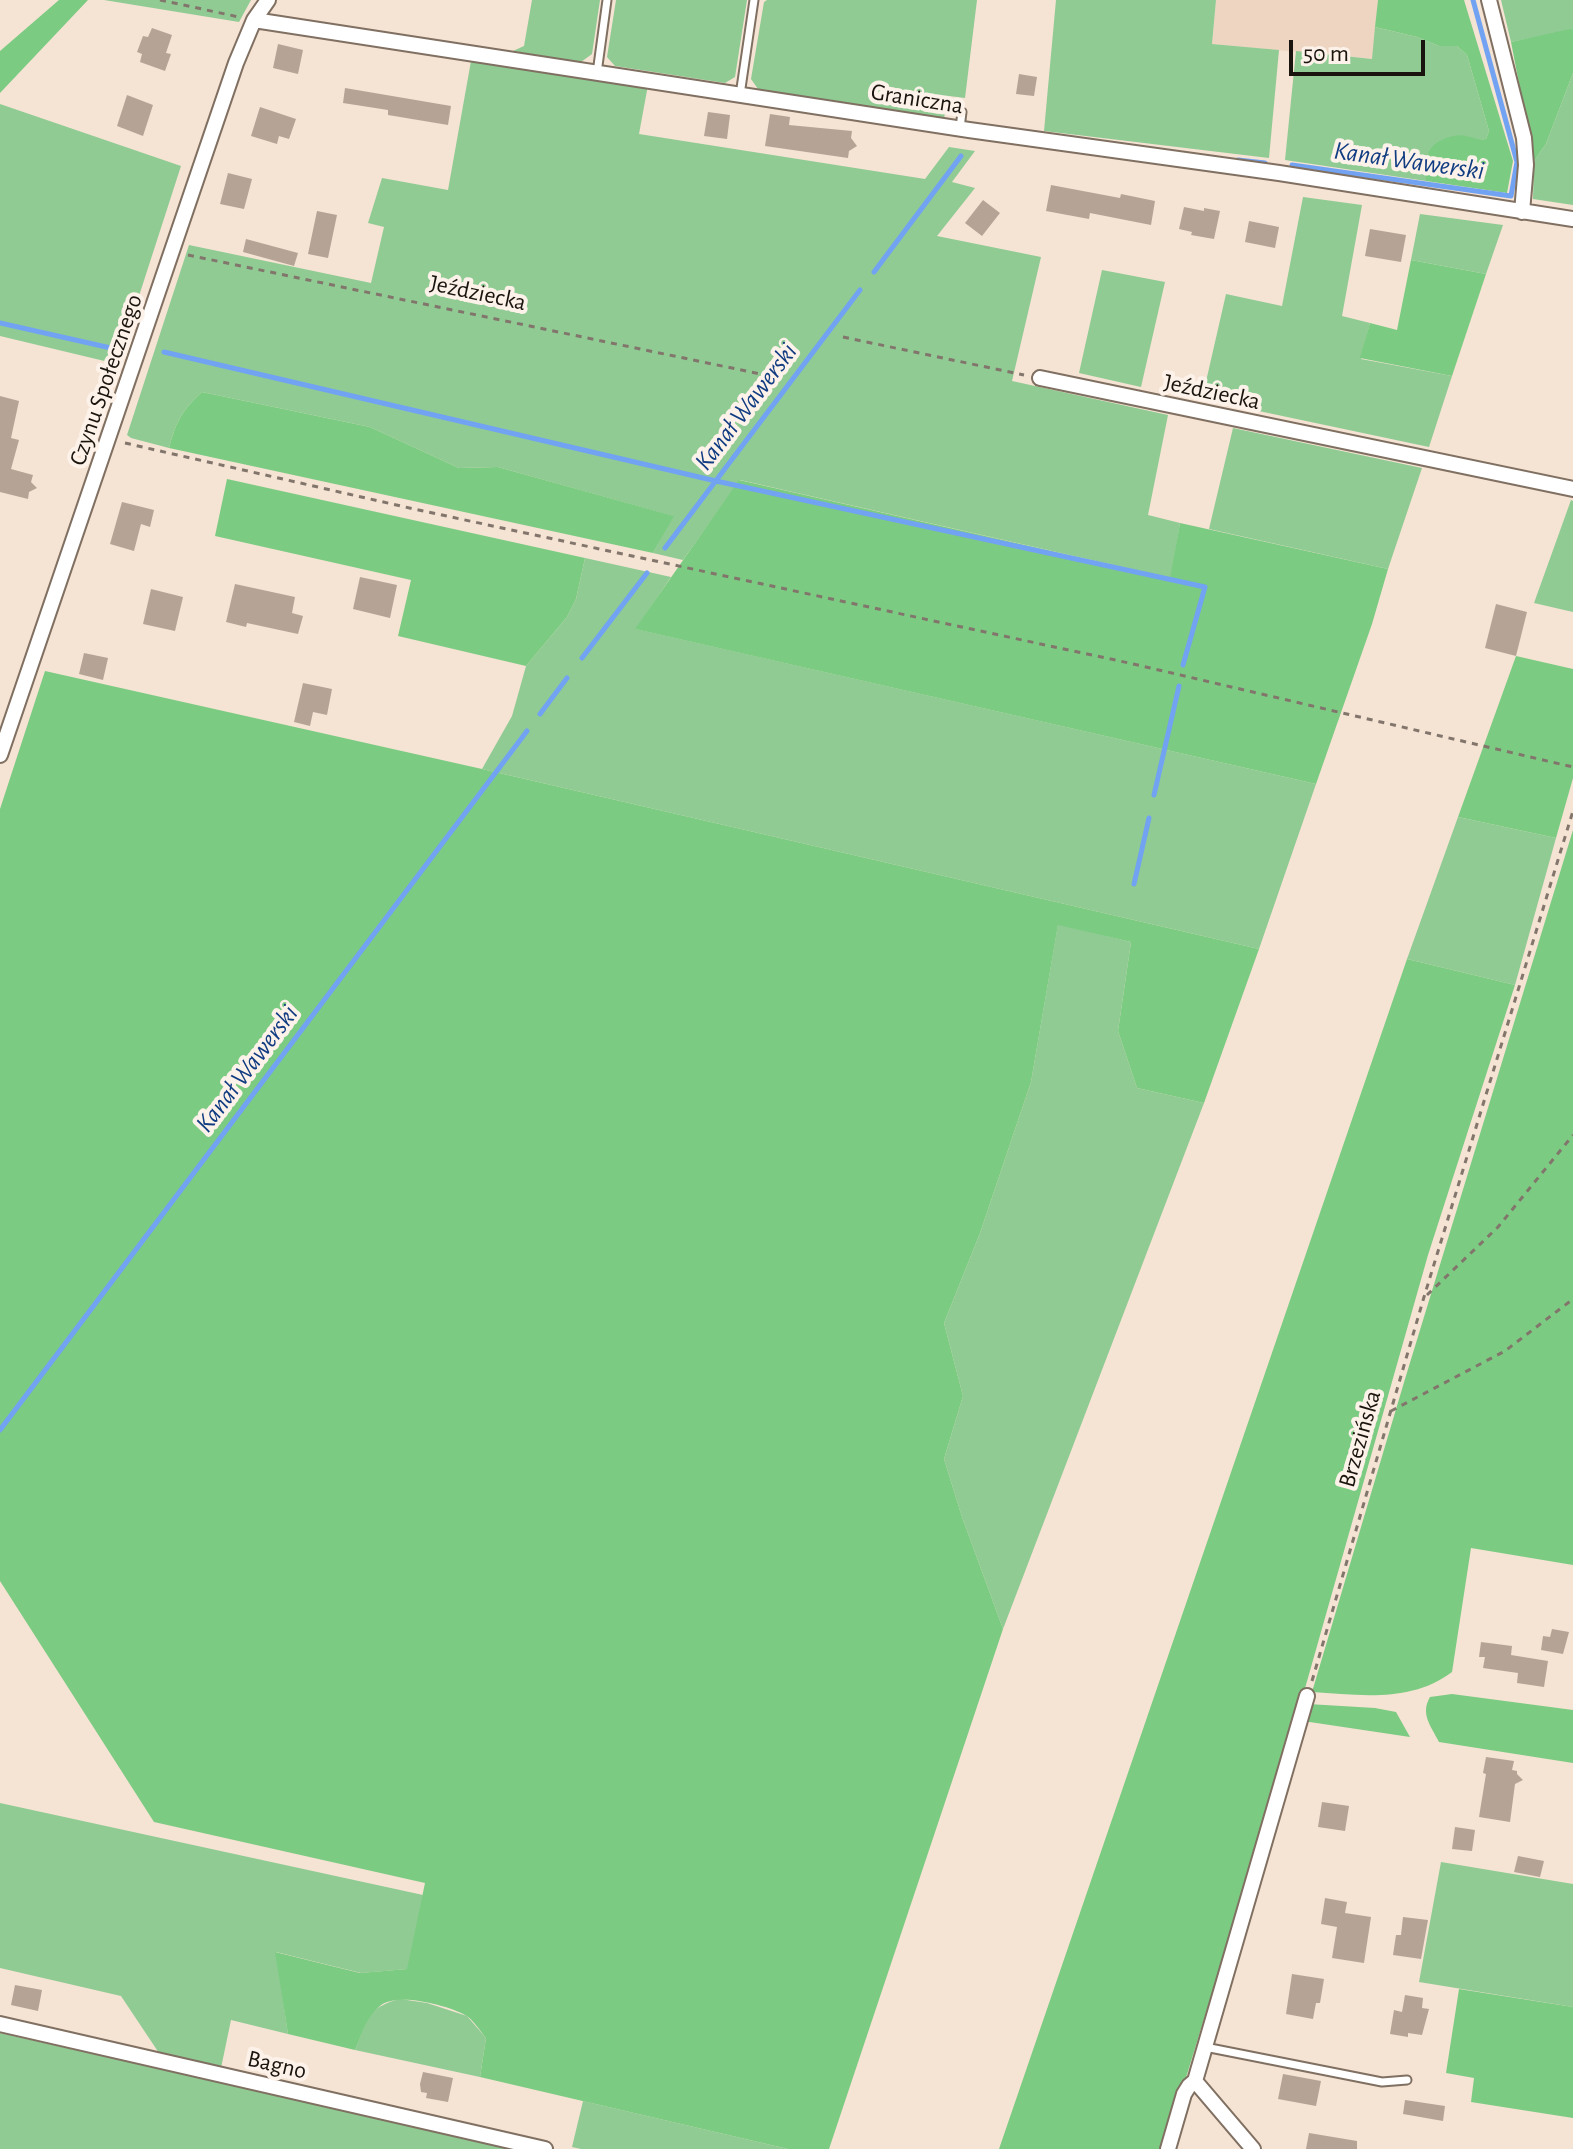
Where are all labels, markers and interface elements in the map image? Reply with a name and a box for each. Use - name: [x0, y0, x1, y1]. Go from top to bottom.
- scale bar: [1293, 24, 1429, 74]
- text: 50 m: [1303, 42, 1349, 66]
- street label: Graniczna: [869, 77, 965, 121]
- water label: Kanał Wawerski: [1332, 135, 1486, 187]
- street label: Jeździecka: [427, 269, 529, 317]
- street label: Czynu Społecznego: [63, 291, 149, 469]
- water label: Kanał Wawerski: [688, 337, 804, 477]
- street label: Jeździecka: [1161, 368, 1263, 416]
- water label: Kanał Wawerski: [189, 999, 305, 1139]
- street label: Brzezińska: [1332, 1387, 1388, 1491]
- street label: Bagno: [245, 2044, 309, 2086]

